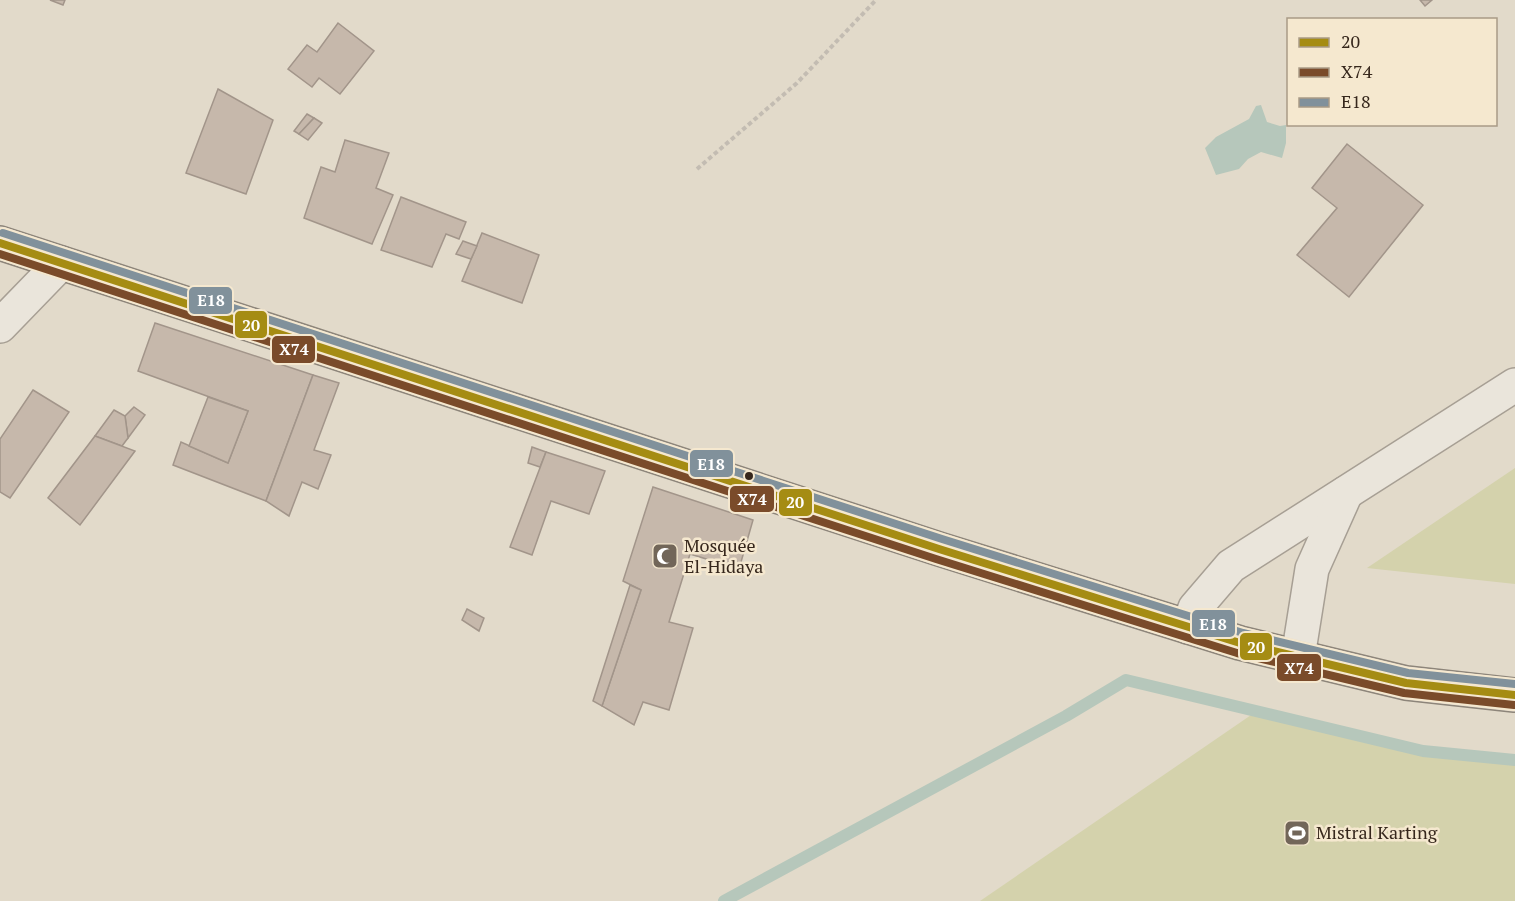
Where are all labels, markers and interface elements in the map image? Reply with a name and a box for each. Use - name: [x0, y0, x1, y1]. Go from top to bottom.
- legend: [1287, 18, 1497, 126]
- text: 20: [1341, 29, 1360, 53]
- text: X74: [1341, 59, 1373, 83]
- text: E18: [1341, 89, 1371, 113]
- line badge: E18: [188, 286, 233, 315]
- text: E18: [197, 289, 225, 311]
- line badge: 20: [234, 310, 268, 339]
- text: 20: [242, 314, 260, 336]
- line badge: X74: [271, 335, 316, 364]
- text: X74: [279, 338, 309, 360]
- line badge: E18: [689, 449, 734, 478]
- text: E18: [697, 453, 725, 475]
- unlabelled marker: [743, 470, 755, 482]
- line badge: X74: [729, 485, 775, 513]
- text: X74: [737, 488, 767, 510]
- line badge: 20: [778, 488, 813, 517]
- text: 20: [786, 491, 804, 513]
- place label: Mosquée El-Hidaya: [684, 533, 763, 578]
- mosque icon: Mosquée El-Hidaya: [650, 541, 680, 571]
- line badge: E18: [1191, 609, 1236, 638]
- text: E18: [1199, 613, 1227, 635]
- line badge: 20: [1239, 632, 1273, 661]
- text: 20: [1247, 636, 1265, 658]
- line badge: X74: [1276, 653, 1322, 682]
- text: X74: [1284, 657, 1314, 679]
- sports icon: Mistral Karting: [1282, 818, 1312, 848]
- place label: Mistral Karting: [1316, 820, 1438, 844]

